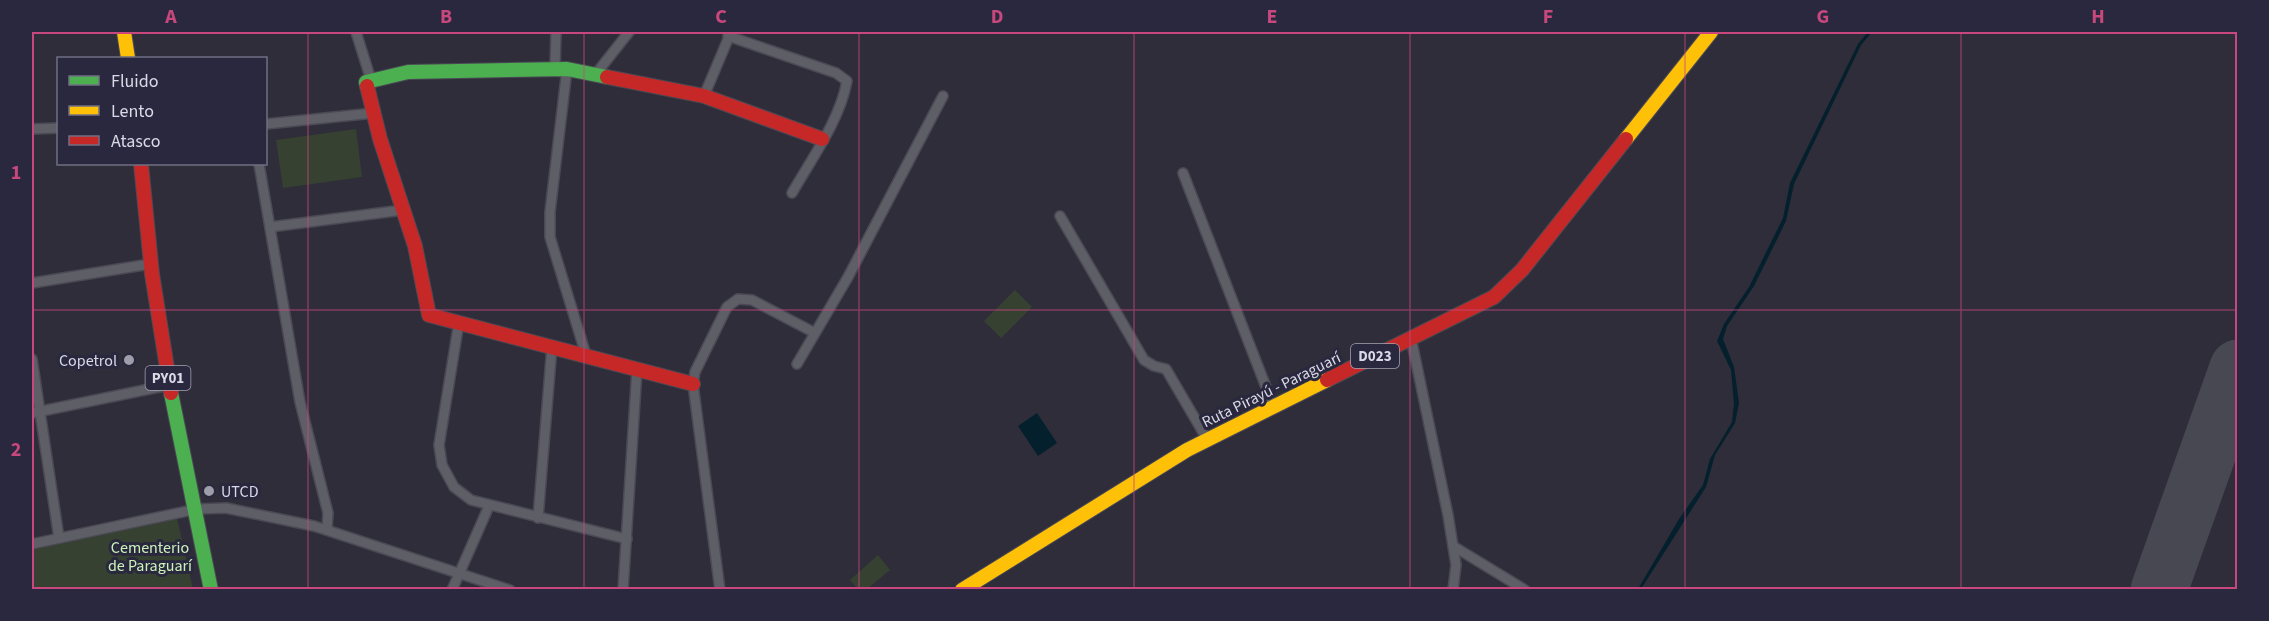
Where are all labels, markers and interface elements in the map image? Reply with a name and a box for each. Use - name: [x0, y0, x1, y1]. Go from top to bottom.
- text: A: [164, 3, 177, 31]
- text: B: [440, 3, 452, 31]
- text: C: [715, 3, 727, 31]
- text: D: [991, 3, 1003, 31]
- text: E: [1267, 3, 1277, 31]
- text: F: [1543, 3, 1553, 31]
- text: G: [1817, 3, 1829, 31]
- text: H: [2091, 3, 2105, 31]
- legend: [57, 57, 267, 165]
- text: Fluido: [111, 69, 158, 94]
- text: Lento: [111, 99, 154, 124]
- text: Atasco: [111, 129, 160, 154]
- text: 1: [11, 159, 21, 187]
- road number: D023: [1351, 344, 1399, 368]
- street label: Ruta Pirayú - Paraguarí: [1198, 346, 1345, 433]
- place label: Copetrol: [59, 350, 117, 372]
- marker: Copetrol: [122, 353, 136, 367]
- road number: PY01: [146, 366, 190, 390]
- text: 2: [11, 436, 21, 464]
- place label: UTCD: [221, 481, 259, 503]
- marker: UTCD: [202, 484, 216, 498]
- park label: Cementerio de Paraguarí: [108, 537, 193, 577]

